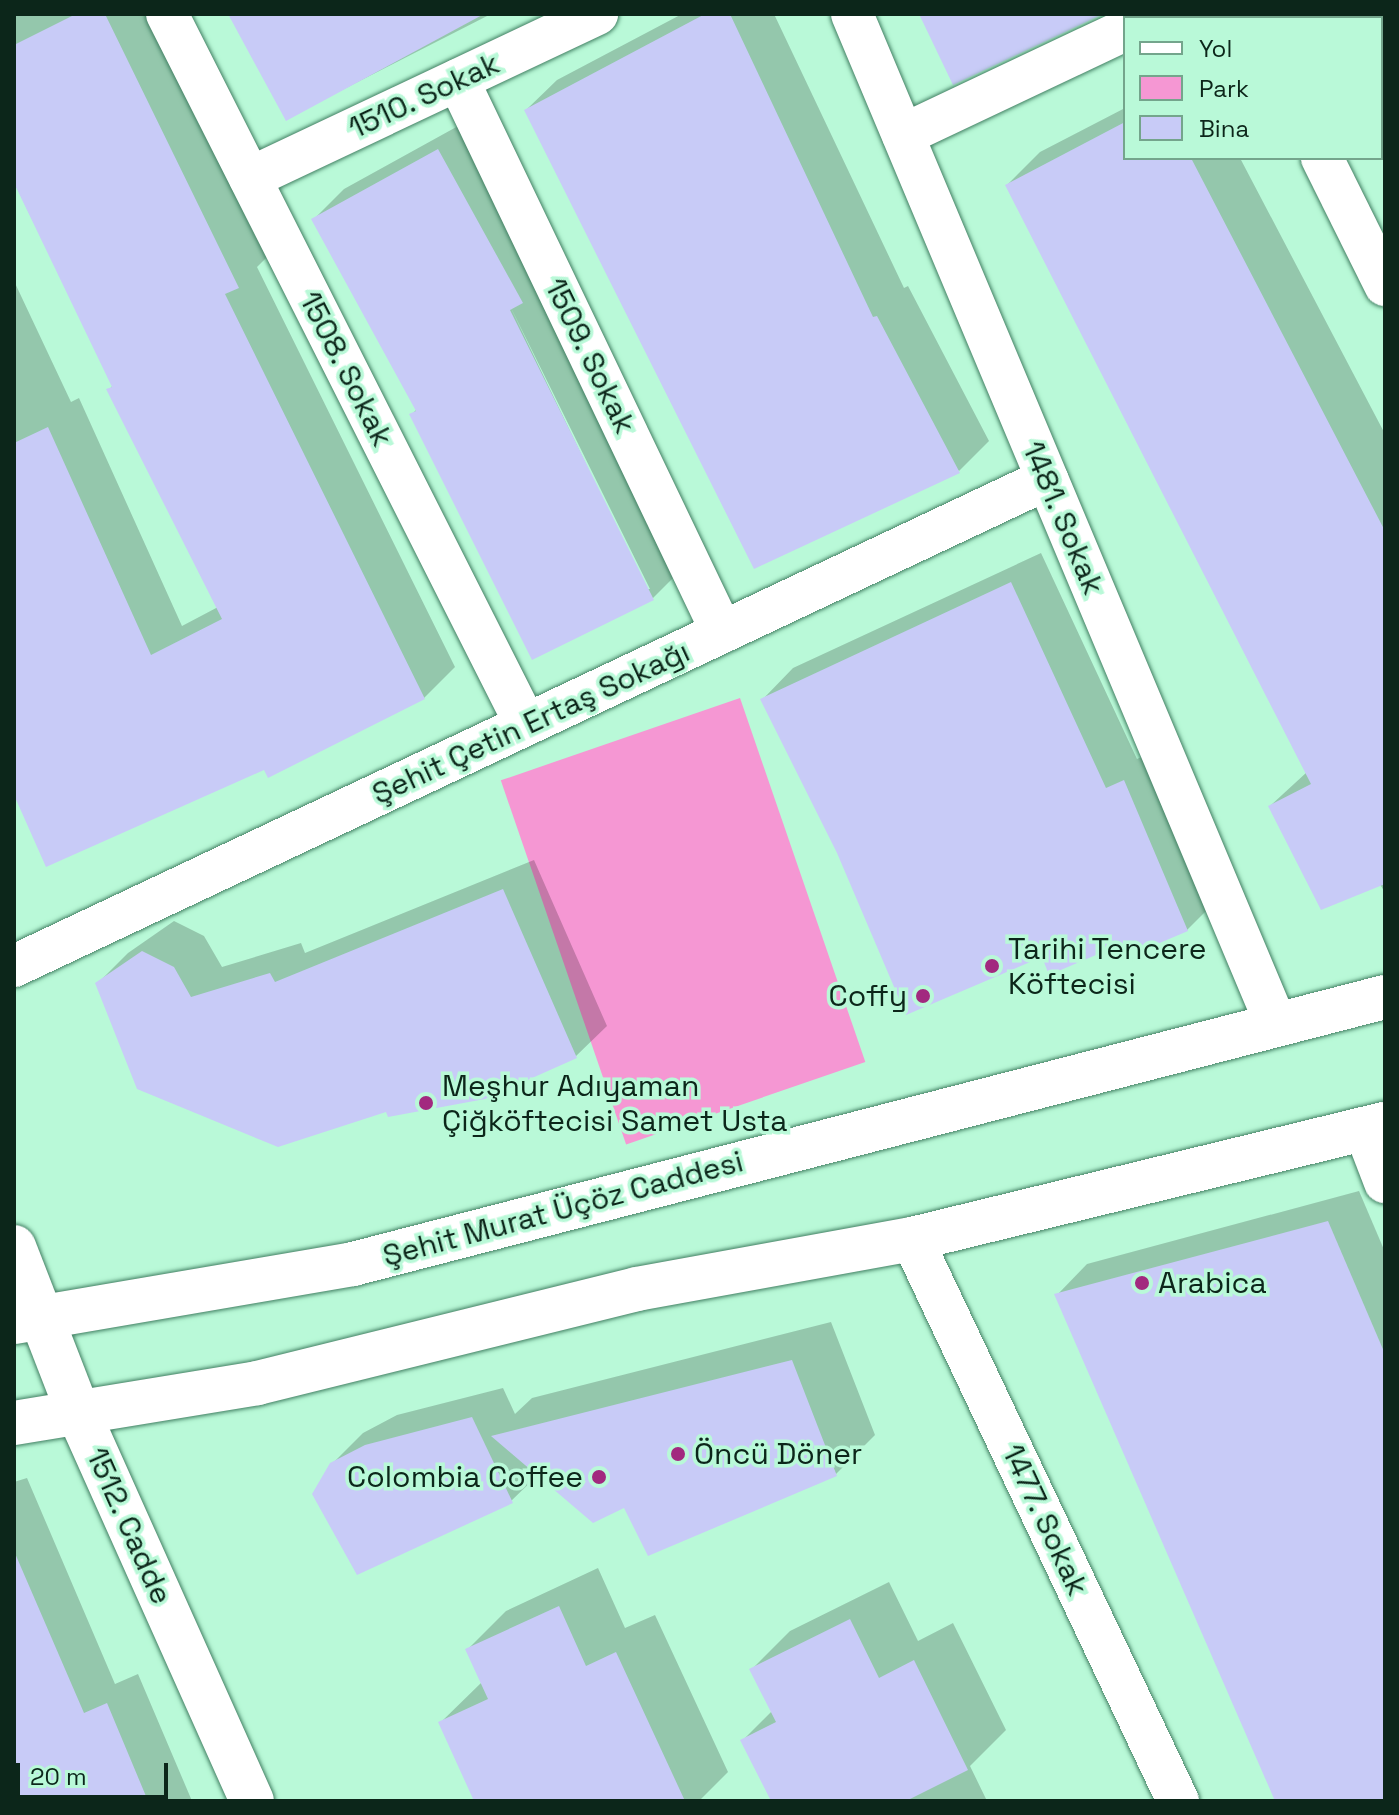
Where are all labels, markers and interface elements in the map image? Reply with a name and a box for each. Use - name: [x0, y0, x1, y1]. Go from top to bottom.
- legend: [1123, 16, 1383, 160]
- text: Yol: [1199, 33, 1232, 64]
- street label: 1510. Sokak: [343, 45, 505, 147]
- text: Park: [1199, 73, 1249, 104]
- text: Bina: [1199, 113, 1249, 144]
- street label: 1509. Sokak: [537, 272, 643, 440]
- street label: 1508. Sokak: [291, 285, 401, 453]
- street label: 1481. Sokak: [1014, 436, 1112, 600]
- street label: Şehit Çetin Ertaş Sokağı: [367, 634, 695, 812]
- place label: Tarihi Tencere Köftecisi: [1008, 931, 1207, 1002]
- marker: Tarihi Tencere Köftecisi: [983, 957, 1001, 975]
- place label: Coffy: [829, 978, 907, 1014]
- marker: Coffy: [914, 987, 932, 1005]
- place label: Meşhur Adıyaman Çiğköftecisi Samet Usta: [442, 1068, 788, 1138]
- marker: Meşhur Adıyaman Çiğköftecisi Samet Usta: [417, 1094, 435, 1112]
- street label: Şehit Murat Üçöz Caddesi: [379, 1144, 747, 1274]
- place label: Arabica: [1158, 1265, 1267, 1301]
- marker: Arabica: [1133, 1274, 1151, 1292]
- place label: Öncü Döner: [694, 1436, 862, 1472]
- street label: 1477. Sokak: [994, 1438, 1096, 1602]
- street label: 1512. Cadde: [78, 1442, 180, 1610]
- marker: Öncü Döner: [669, 1445, 687, 1463]
- place label: Colombia Coffee: [347, 1459, 583, 1495]
- marker: Colombia Coffee: [590, 1468, 608, 1486]
- scale bar: [20, 1747, 172, 1797]
- text: 20 m: [30, 1761, 87, 1792]

